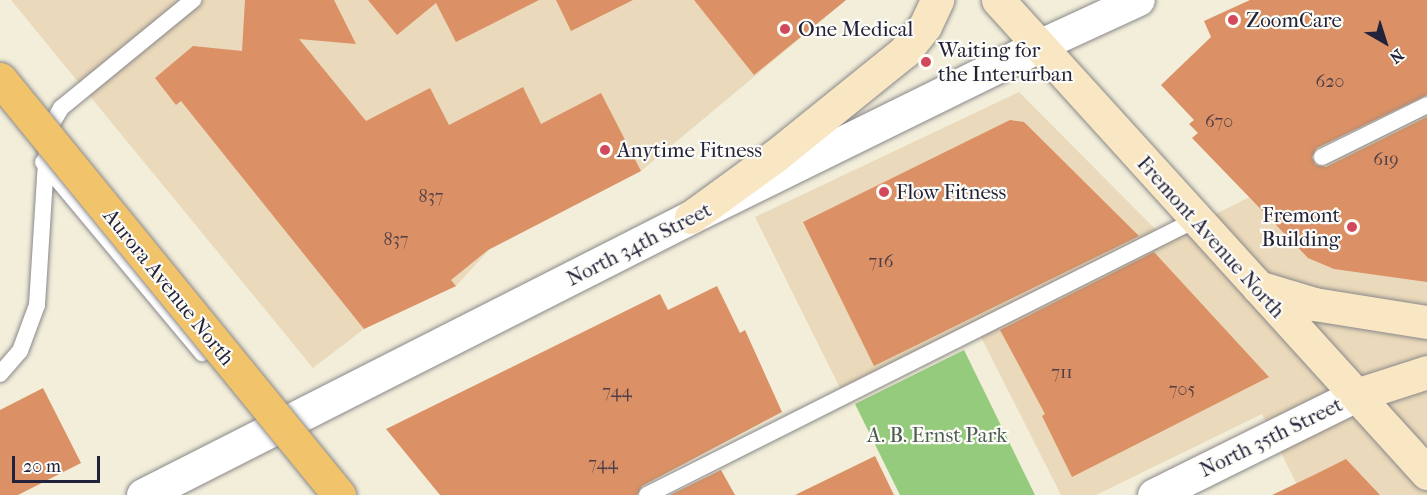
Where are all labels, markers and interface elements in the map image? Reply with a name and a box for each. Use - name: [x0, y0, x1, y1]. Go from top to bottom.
- place label: ZoomCare: [1246, 7, 1342, 33]
- marker: ZoomCare: [1224, 11, 1242, 29]
- north arrow: [1355, 12, 1415, 72]
- place label: One Medical: [798, 16, 913, 42]
- marker: One Medical: [776, 20, 794, 38]
- place label: Waiting for the Interurban: [938, 37, 1073, 87]
- text: N: [1386, 45, 1407, 68]
- marker: Waiting for the Interurban: [919, 55, 933, 69]
- house number: 620: [1316, 71, 1344, 93]
- house number: 670: [1205, 111, 1233, 133]
- place label: Anytime Fitness: [617, 137, 762, 163]
- marker: Anytime Fitness: [598, 143, 612, 157]
- house number: 619: [1373, 149, 1399, 171]
- street label: Fremont Avenue North: [1132, 151, 1290, 323]
- place label: Flow Fitness: [896, 179, 1006, 205]
- marker: Flow Fitness: [877, 185, 891, 199]
- house number: 837: [418, 186, 444, 208]
- street label: North 34th Street: [562, 197, 716, 291]
- place label: Fremont Building: [1262, 202, 1340, 252]
- street label: Aurora Avenue North: [98, 204, 240, 370]
- marker: Fremont Building: [1345, 220, 1359, 234]
- house number: 837: [383, 229, 409, 251]
- house number: 716: [869, 251, 893, 273]
- house number: 711: [1051, 362, 1073, 384]
- house number: 705: [1169, 379, 1195, 401]
- house number: 744: [602, 381, 632, 403]
- street label: North 35th Street: [1195, 392, 1347, 482]
- park label: A. B. Ernst Park: [867, 422, 1007, 448]
- scale bar: [15, 444, 104, 482]
- house number: 744: [588, 453, 618, 475]
- text: 20 m: [23, 456, 61, 477]

